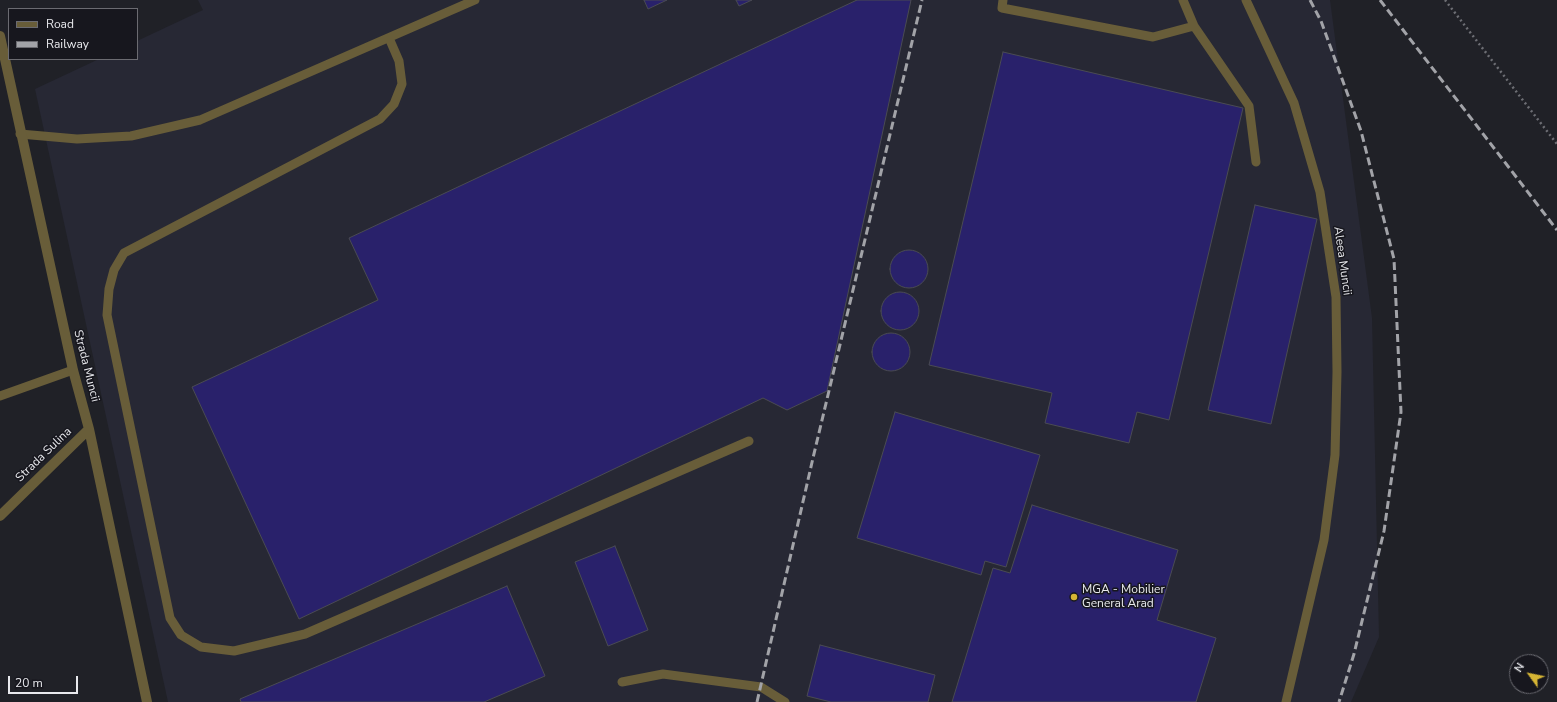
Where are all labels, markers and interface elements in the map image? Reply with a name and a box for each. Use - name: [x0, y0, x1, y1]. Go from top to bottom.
- legend: [8, 8, 138, 60]
- text: Road: [46, 16, 74, 32]
- text: Railway: [46, 36, 89, 52]
- street label: Aleea Muncii: [1330, 226, 1354, 296]
- street label: Strada Muncii: [70, 329, 102, 403]
- street label: Strada Sulina: [13, 425, 75, 485]
- place label: MGA - Mobilier General Arad: [1082, 583, 1165, 611]
- marker: MGA - Mobilier General Arad: [1069, 592, 1079, 602]
- north arrow: [1509, 654, 1549, 694]
- text: N: [1511, 660, 1528, 675]
- scale bar: [10, 668, 80, 694]
- text: 20 m: [15, 675, 43, 691]

